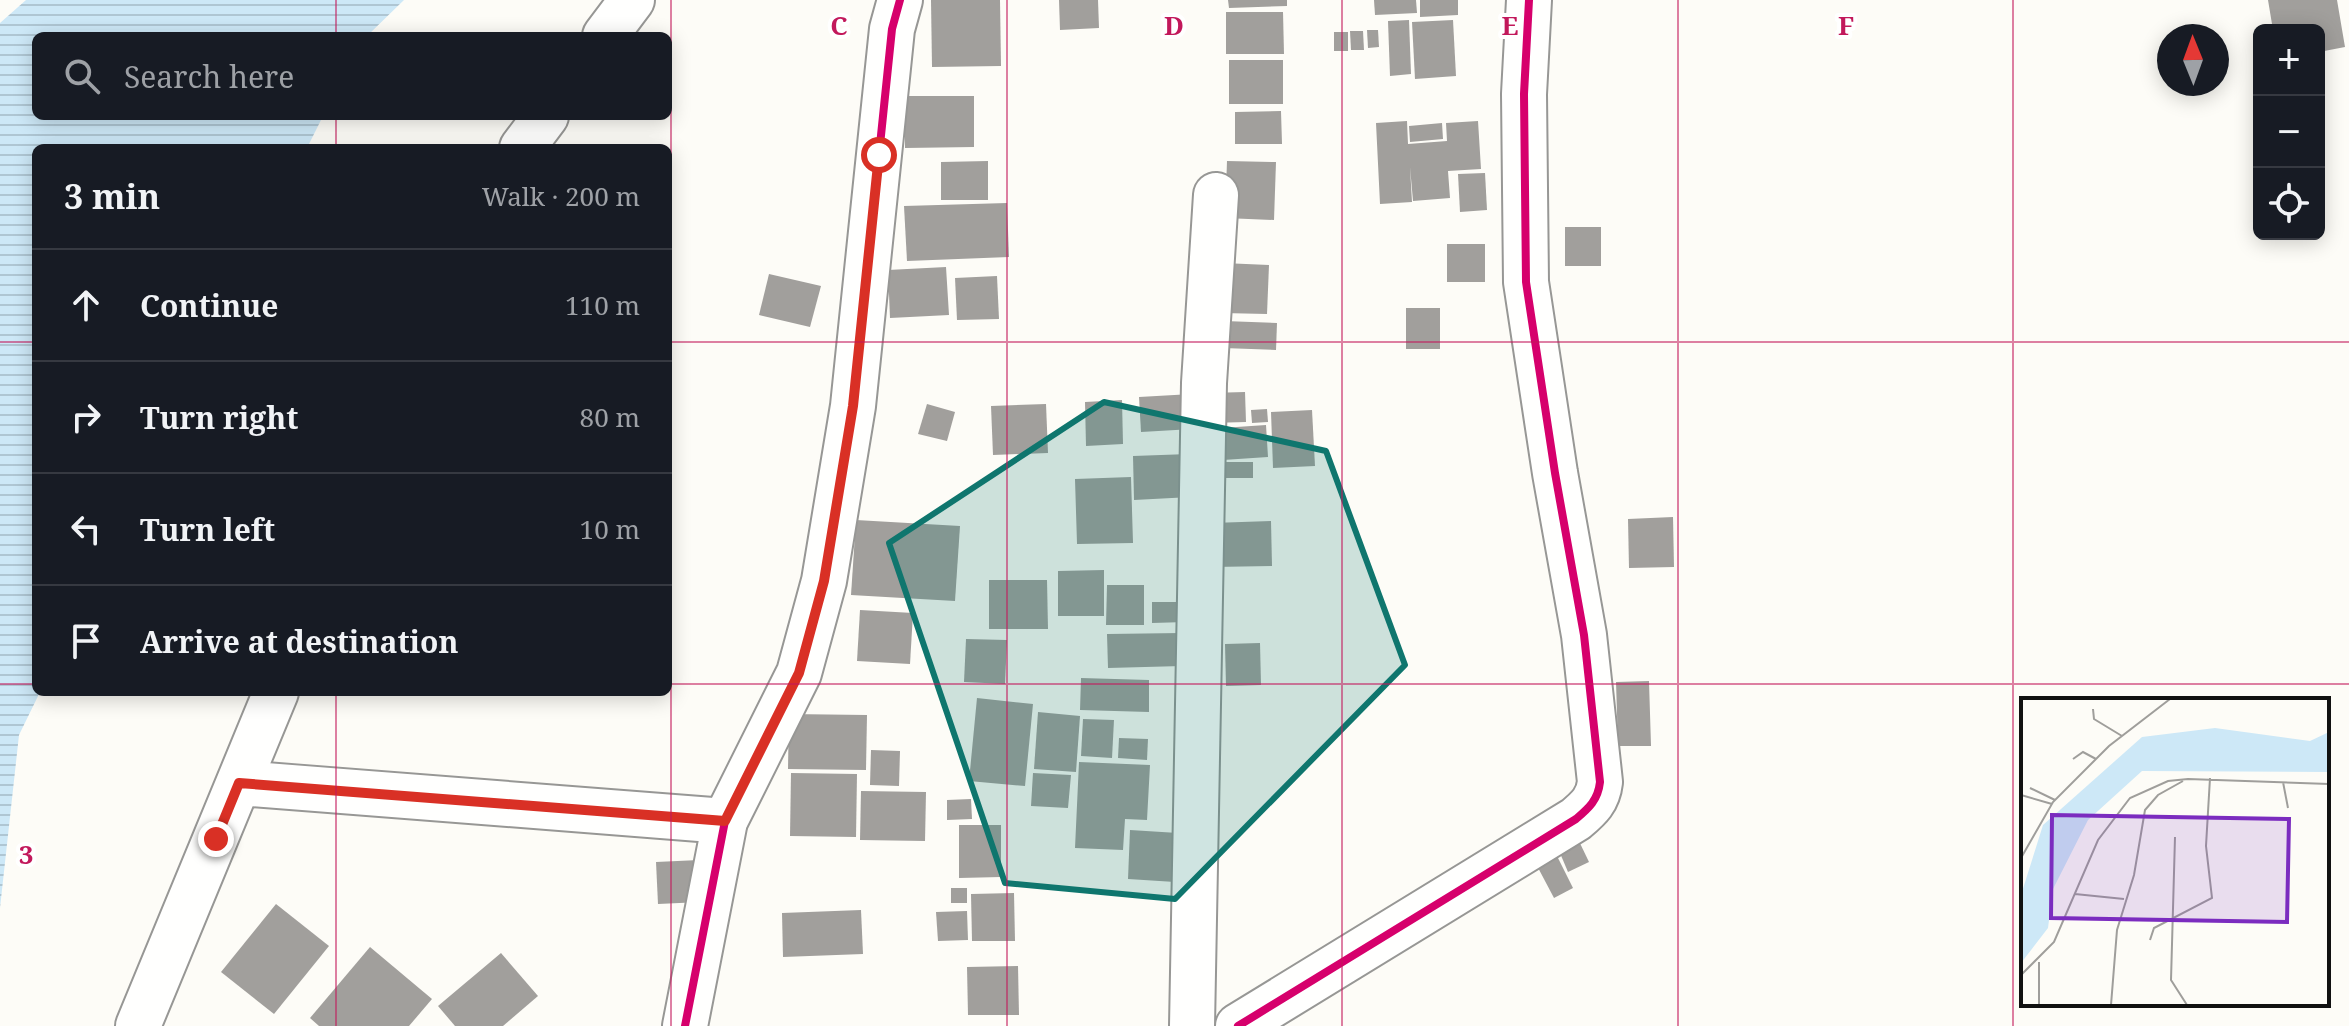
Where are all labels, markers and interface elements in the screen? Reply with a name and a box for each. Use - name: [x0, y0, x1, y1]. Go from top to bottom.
- text: C: [830, 7, 848, 43]
- text: D: [1164, 7, 1184, 43]
- text: E: [1502, 7, 1519, 43]
- text: F: [1838, 7, 1854, 43]
- north arrow: [2157, 24, 2229, 96]
- map controls: [2253, 24, 2325, 240]
- button: +: [2253, 24, 2325, 96]
- search box: [32, 32, 672, 120]
- icon: search: [60, 54, 104, 98]
- text: Search here: [124, 56, 294, 97]
- button: −: [2253, 96, 2325, 168]
- route start: [861, 137, 897, 173]
- button: locate: [2253, 168, 2325, 240]
- text: 3 min: [64, 173, 160, 219]
- text: Walk · 200 m: [482, 178, 640, 214]
- icon: ahead: [64, 283, 108, 327]
- text: Continue: [140, 285, 278, 326]
- text: 110 m: [565, 287, 640, 323]
- icon: right: [64, 395, 108, 439]
- text: Turn right: [140, 397, 298, 438]
- text: 80 m: [580, 399, 640, 435]
- icon: left: [64, 507, 108, 551]
- text: Turn left: [140, 509, 275, 550]
- text: 10 m: [580, 511, 640, 547]
- icon: arrive: [64, 619, 108, 663]
- text: Arrive at destination: [140, 621, 459, 662]
- inset map: [2021, 698, 2329, 1006]
- route end: [198, 821, 234, 857]
- text: 3: [19, 836, 33, 872]

